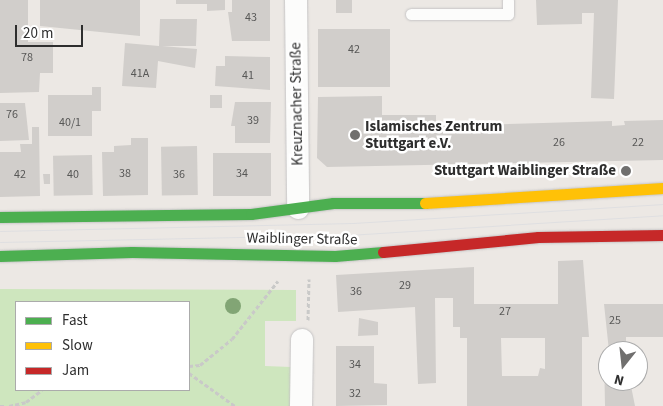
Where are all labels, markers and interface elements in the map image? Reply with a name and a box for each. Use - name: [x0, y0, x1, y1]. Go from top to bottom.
- house number: 43: [245, 11, 257, 25]
- scale bar: [18, 15, 85, 47]
- text: 20 m: [23, 23, 53, 44]
- street label: Kreuznacher Straße: [287, 42, 307, 166]
- house number: 42: [348, 43, 360, 57]
- house number: 78: [21, 51, 33, 65]
- house number: 41A: [131, 67, 149, 81]
- house number: 41: [242, 69, 254, 83]
- house number: 76: [6, 108, 18, 122]
- house number: 39: [247, 114, 259, 128]
- house number: 40/1: [59, 116, 81, 130]
- place label: Islamisches Zentrum Stuttgart e.V.: [365, 117, 502, 152]
- marker: Islamisches Zentrum Stuttgart e.V.: [349, 129, 361, 141]
- house number: 26: [553, 136, 565, 150]
- house number: 22: [632, 136, 644, 150]
- place label: Stuttgart Waiblinger Straße: [434, 162, 616, 180]
- marker: Stuttgart Waiblinger Straße: [620, 165, 632, 177]
- house number: 38: [119, 167, 131, 181]
- house number: 34: [236, 167, 248, 181]
- house number: 42: [14, 168, 26, 182]
- house number: 40: [67, 168, 79, 182]
- house number: 36: [173, 168, 185, 182]
- street label: Waiblinger Straße: [246, 229, 358, 249]
- house number: 29: [399, 279, 411, 293]
- house number: 36: [350, 285, 362, 299]
- legend: [15, 301, 190, 391]
- house number: 27: [499, 305, 511, 319]
- text: Fast: [62, 310, 88, 331]
- house number: 25: [609, 314, 621, 328]
- text: Slow: [62, 335, 93, 356]
- north arrow: [598, 341, 648, 391]
- house number: 34: [349, 358, 361, 372]
- text: Jam: [62, 360, 89, 381]
- text: N: [612, 369, 626, 390]
- house number: 32: [349, 387, 361, 401]

